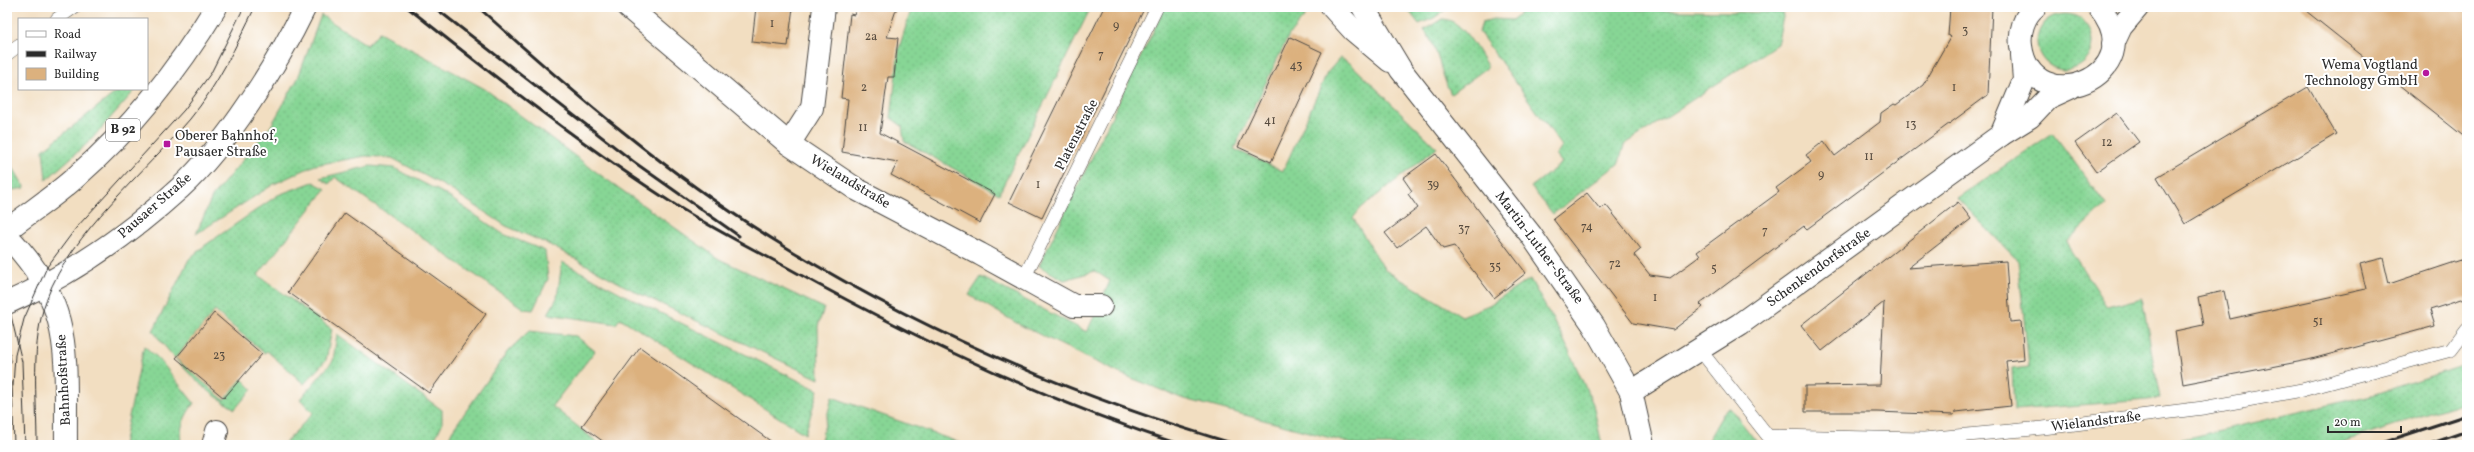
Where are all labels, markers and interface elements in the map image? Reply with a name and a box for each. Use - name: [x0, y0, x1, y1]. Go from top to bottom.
- house number: 1: [770, 16, 774, 32]
- legend: [18, 18, 148, 90]
- house number: 9: [1113, 18, 1119, 34]
- house number: 3: [1962, 23, 1968, 39]
- text: Road: [54, 27, 81, 43]
- house number: 2a: [865, 29, 877, 45]
- text: Railway: [54, 47, 97, 63]
- house number: 7: [1098, 47, 1104, 63]
- place label: Wema Vogtland Technology GmbH: [2305, 56, 2418, 91]
- house number: 43: [1290, 58, 1302, 74]
- text: Building: [54, 67, 99, 83]
- marker: Wema Vogtland Technology GmbH: [2421, 68, 2431, 78]
- house number: 2: [861, 80, 867, 96]
- house number: 1: [1952, 80, 1956, 96]
- street label: Platenstraße: [1051, 96, 1103, 174]
- house number: 41: [1264, 113, 1276, 129]
- house number: 13: [1906, 117, 1916, 133]
- road number: B 92: [106, 119, 140, 141]
- house number: 11: [858, 120, 868, 136]
- place label: Oberer Bahnhof, Pausaer Straße: [175, 127, 277, 162]
- house number: 12: [2101, 135, 2113, 151]
- marker: Oberer Bahnhof, Pausaer Straße: [162, 139, 172, 149]
- house number: 11: [1864, 149, 1874, 165]
- street label: Wielandstraße: [806, 151, 894, 214]
- house number: 9: [1818, 167, 1824, 183]
- street label: Pausaer Straße: [114, 168, 196, 243]
- house number: 1: [1036, 177, 1040, 193]
- house number: 39: [1427, 177, 1439, 193]
- street label: Martin-Luther-Straße: [1490, 188, 1588, 309]
- house number: 74: [1581, 219, 1593, 235]
- house number: 37: [1458, 221, 1470, 237]
- house number: 7: [1762, 223, 1768, 239]
- street label: Schenkendorfstraße: [1763, 224, 1875, 312]
- house number: 72: [1609, 256, 1621, 272]
- house number: 35: [1489, 259, 1501, 275]
- house number: 5: [1711, 261, 1717, 277]
- house number: 1: [1653, 290, 1657, 306]
- house number: 51: [2313, 314, 2323, 330]
- street label: Bahnhofstraße: [52, 333, 76, 426]
- house number: 23: [213, 348, 225, 364]
- street label: Wielandstraße: [2050, 407, 2142, 437]
- scale bar: [2328, 408, 2401, 434]
- text: 20 m: [2334, 415, 2361, 431]

